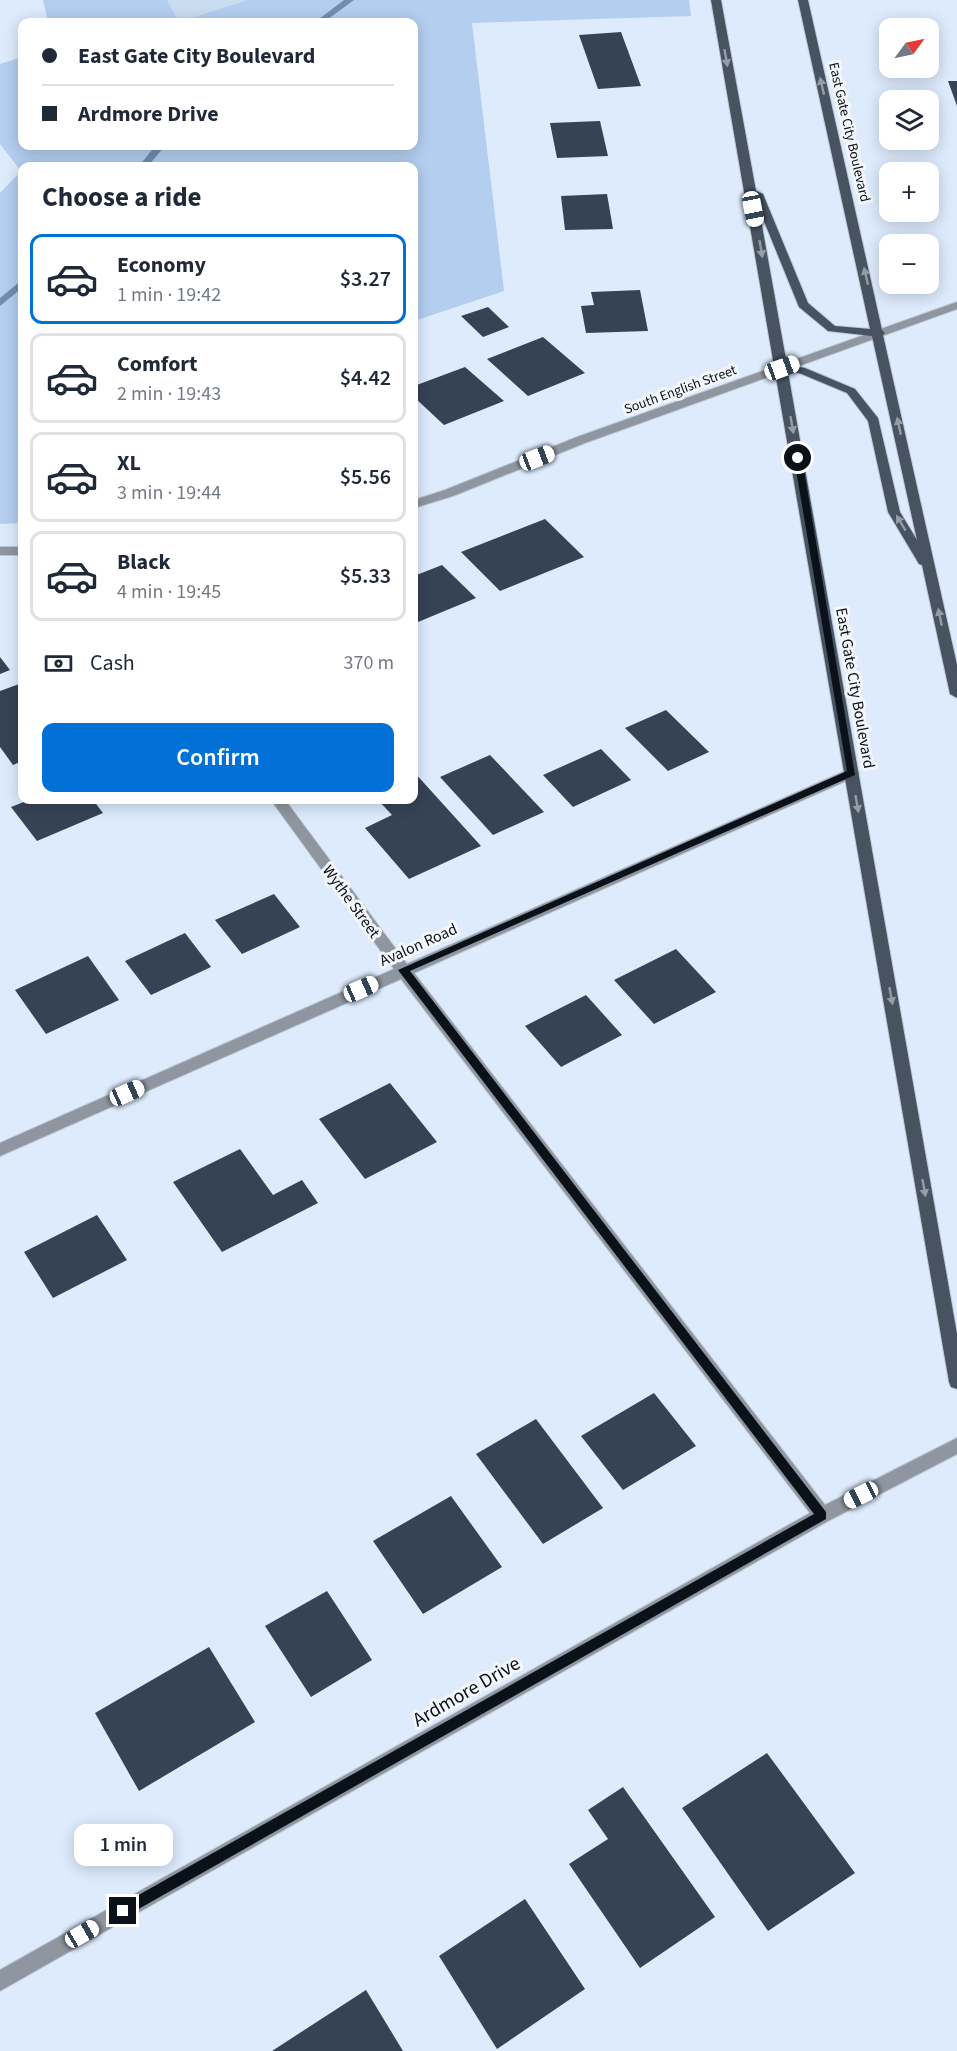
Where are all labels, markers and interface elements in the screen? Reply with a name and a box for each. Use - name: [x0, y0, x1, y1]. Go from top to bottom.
- north arrow: [879, 18, 939, 78]
- map controls: [879, 18, 939, 294]
- text: East Gate City Boulevard: [78, 40, 315, 72]
- one-way arrow: [722, 48, 731, 67]
- street label: East Gate City Boulevard: [823, 60, 875, 204]
- one-way arrow: [817, 77, 827, 95]
- button: layers: [879, 90, 939, 150]
- text: Ardmore Drive: [78, 98, 219, 130]
- button: +: [879, 162, 939, 222]
- text: Choose a ride: [42, 178, 202, 217]
- car: [741, 190, 765, 228]
- button: −: [879, 234, 939, 294]
- one-way arrow: [757, 240, 766, 259]
- text: Economy: [117, 249, 206, 281]
- icon: car: [45, 252, 99, 306]
- text: $3.27: [340, 263, 391, 295]
- one-way arrow: [860, 267, 870, 285]
- text: 1 min · 19:42: [117, 281, 221, 309]
- text: Comfort: [117, 348, 198, 380]
- icon: car: [45, 351, 99, 405]
- car: [762, 353, 802, 383]
- street label: South English Street: [621, 360, 740, 420]
- text: $4.42: [340, 362, 391, 394]
- text: 2 min · 19:43: [117, 380, 221, 408]
- one-way arrow: [788, 416, 797, 435]
- one-way arrow: [894, 416, 903, 435]
- car: [517, 443, 557, 473]
- route start: [784, 444, 811, 471]
- text: XL: [117, 447, 141, 479]
- icon: car: [45, 450, 99, 504]
- text: $5.56: [340, 461, 391, 493]
- text: 3 min · 19:44: [117, 479, 221, 507]
- one-way arrow: [896, 514, 906, 531]
- text: Black: [117, 546, 171, 578]
- icon: car: [45, 549, 99, 603]
- text: $5.33: [340, 560, 391, 592]
- text: 4 min · 19:45: [117, 578, 221, 606]
- street label: East Gate City Boulevard: [830, 606, 880, 770]
- one-way arrow: [935, 607, 944, 626]
- icon: cash: [42, 647, 75, 680]
- text: Cash: [90, 647, 135, 679]
- text: 370 m: [344, 649, 394, 677]
- button: Confirm: [42, 723, 394, 792]
- one-way arrow: [853, 795, 862, 814]
- street label: Wythe Street: [317, 861, 386, 943]
- street label: Avalon Road: [376, 918, 461, 972]
- car: [341, 973, 381, 1005]
- one-way arrow: [886, 987, 895, 1006]
- car: [107, 1077, 147, 1109]
- one-way arrow: [919, 1179, 928, 1198]
- car: [841, 1479, 881, 1511]
- street label: Ardmore Drive: [407, 1650, 526, 1734]
- callout: 1 min: [74, 1824, 172, 1866]
- text: 1 min: [100, 1831, 147, 1859]
- route end: [109, 1897, 136, 1924]
- car: [62, 1917, 102, 1951]

